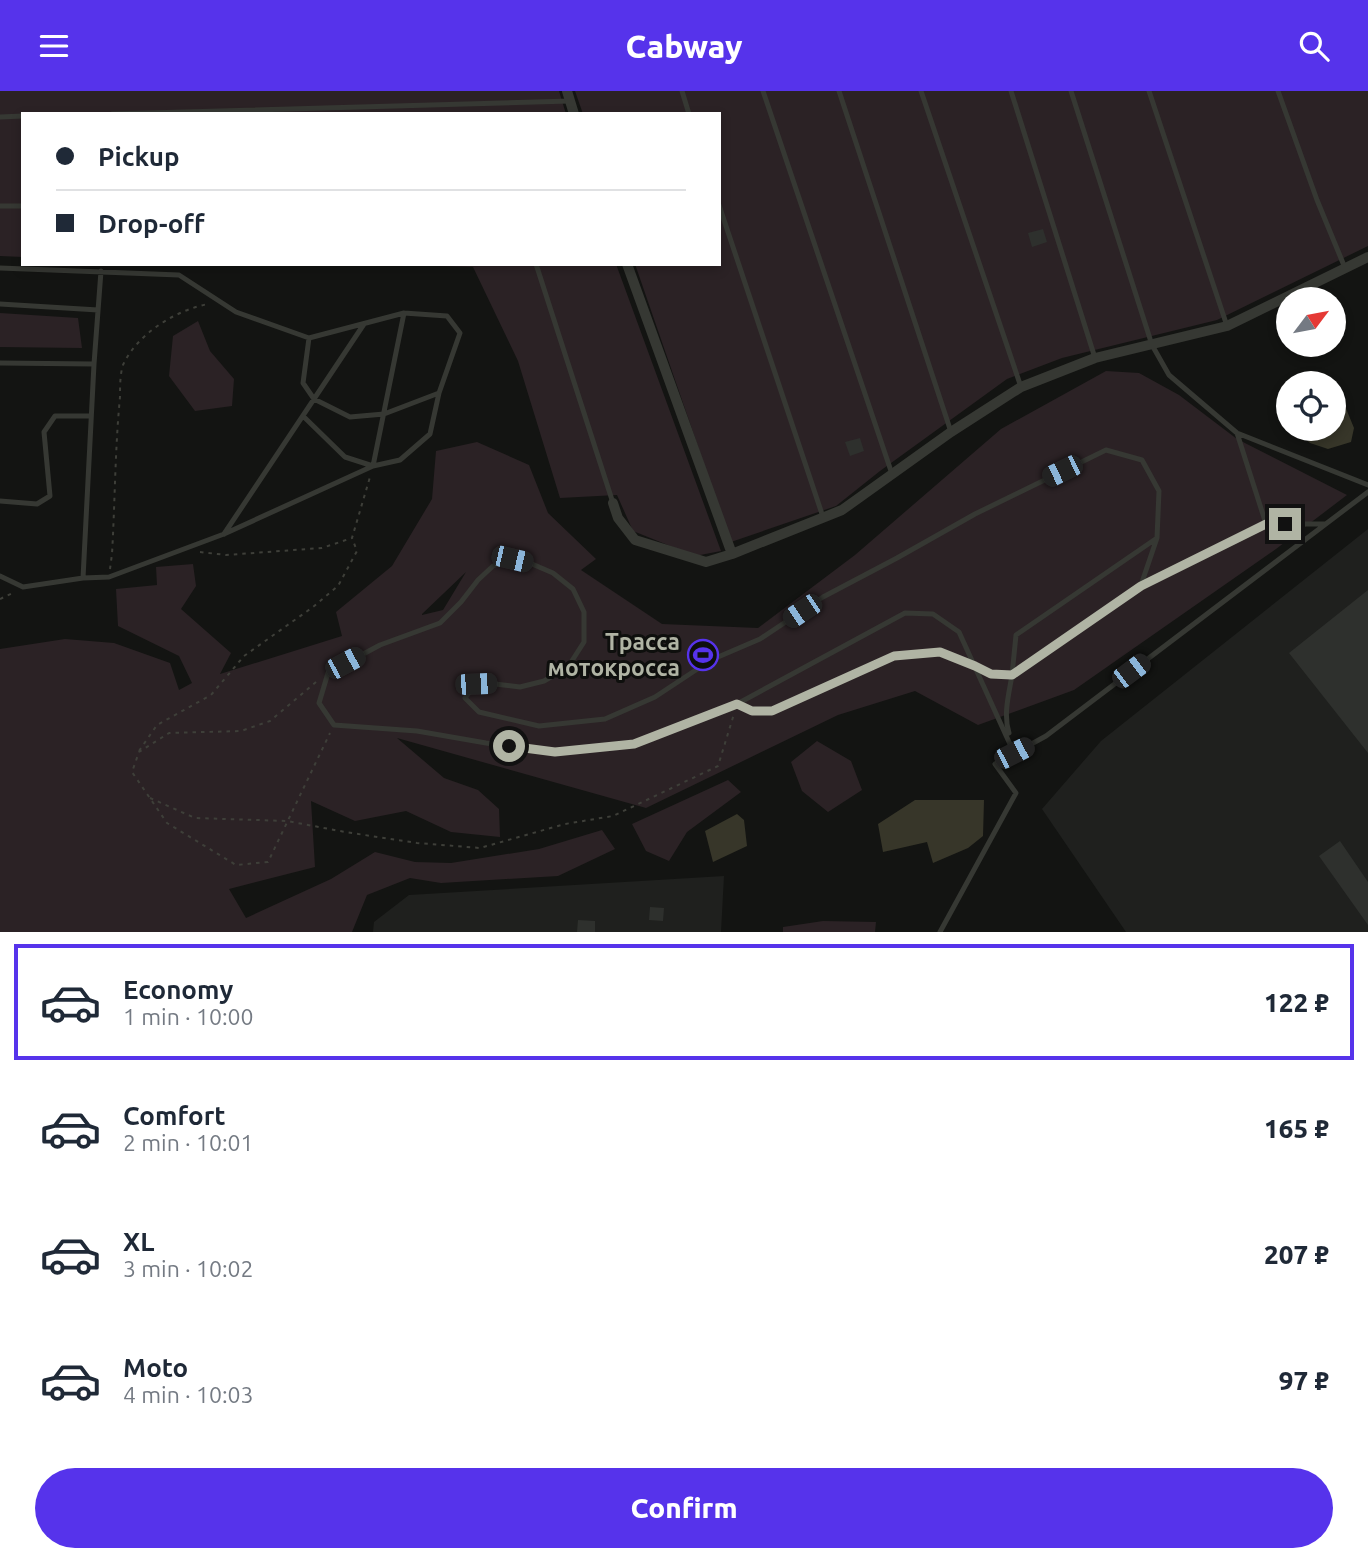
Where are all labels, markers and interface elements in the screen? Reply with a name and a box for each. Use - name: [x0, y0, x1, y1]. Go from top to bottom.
- icon: menu: [35, 27, 73, 65]
- icon: search: [1295, 27, 1333, 65]
- text: Cabway: [625, 28, 743, 64]
- text: Pickup: [98, 142, 180, 171]
- text: Drop-off: [98, 209, 205, 238]
- north arrow: [1276, 287, 1346, 357]
- map controls: [1276, 287, 1346, 441]
- button: locate: [1276, 371, 1346, 441]
- car: [1039, 452, 1086, 490]
- route end: [1269, 508, 1301, 540]
- car: [490, 544, 535, 574]
- car: [779, 591, 826, 631]
- place label: Трасса мотокросса: [548, 629, 680, 680]
- sports icon: Трасса мотокросса: [686, 638, 720, 672]
- car: [322, 644, 369, 682]
- car: [1108, 650, 1155, 692]
- car: [455, 673, 498, 695]
- route start: [493, 730, 525, 762]
- car: [991, 734, 1038, 772]
- icon: car: [39, 971, 102, 1034]
- text: Economy: [123, 975, 233, 1004]
- text: 122 ₽: [1264, 988, 1329, 1017]
- text: 1 min · 10:00: [123, 1004, 254, 1029]
- icon: car: [39, 1097, 102, 1160]
- text: Comfort: [123, 1101, 226, 1130]
- text: 165 ₽: [1264, 1114, 1329, 1143]
- text: 2 min · 10:01: [123, 1130, 254, 1155]
- icon: car: [39, 1223, 102, 1286]
- text: XL: [123, 1227, 154, 1256]
- text: 207 ₽: [1264, 1240, 1329, 1269]
- text: 3 min · 10:02: [123, 1256, 254, 1281]
- icon: car: [39, 1349, 102, 1412]
- text: Moto: [123, 1353, 188, 1382]
- text: 97 ₽: [1279, 1366, 1329, 1395]
- text: 4 min · 10:03: [123, 1382, 254, 1407]
- button: Confirm: [35, 1468, 1333, 1548]

